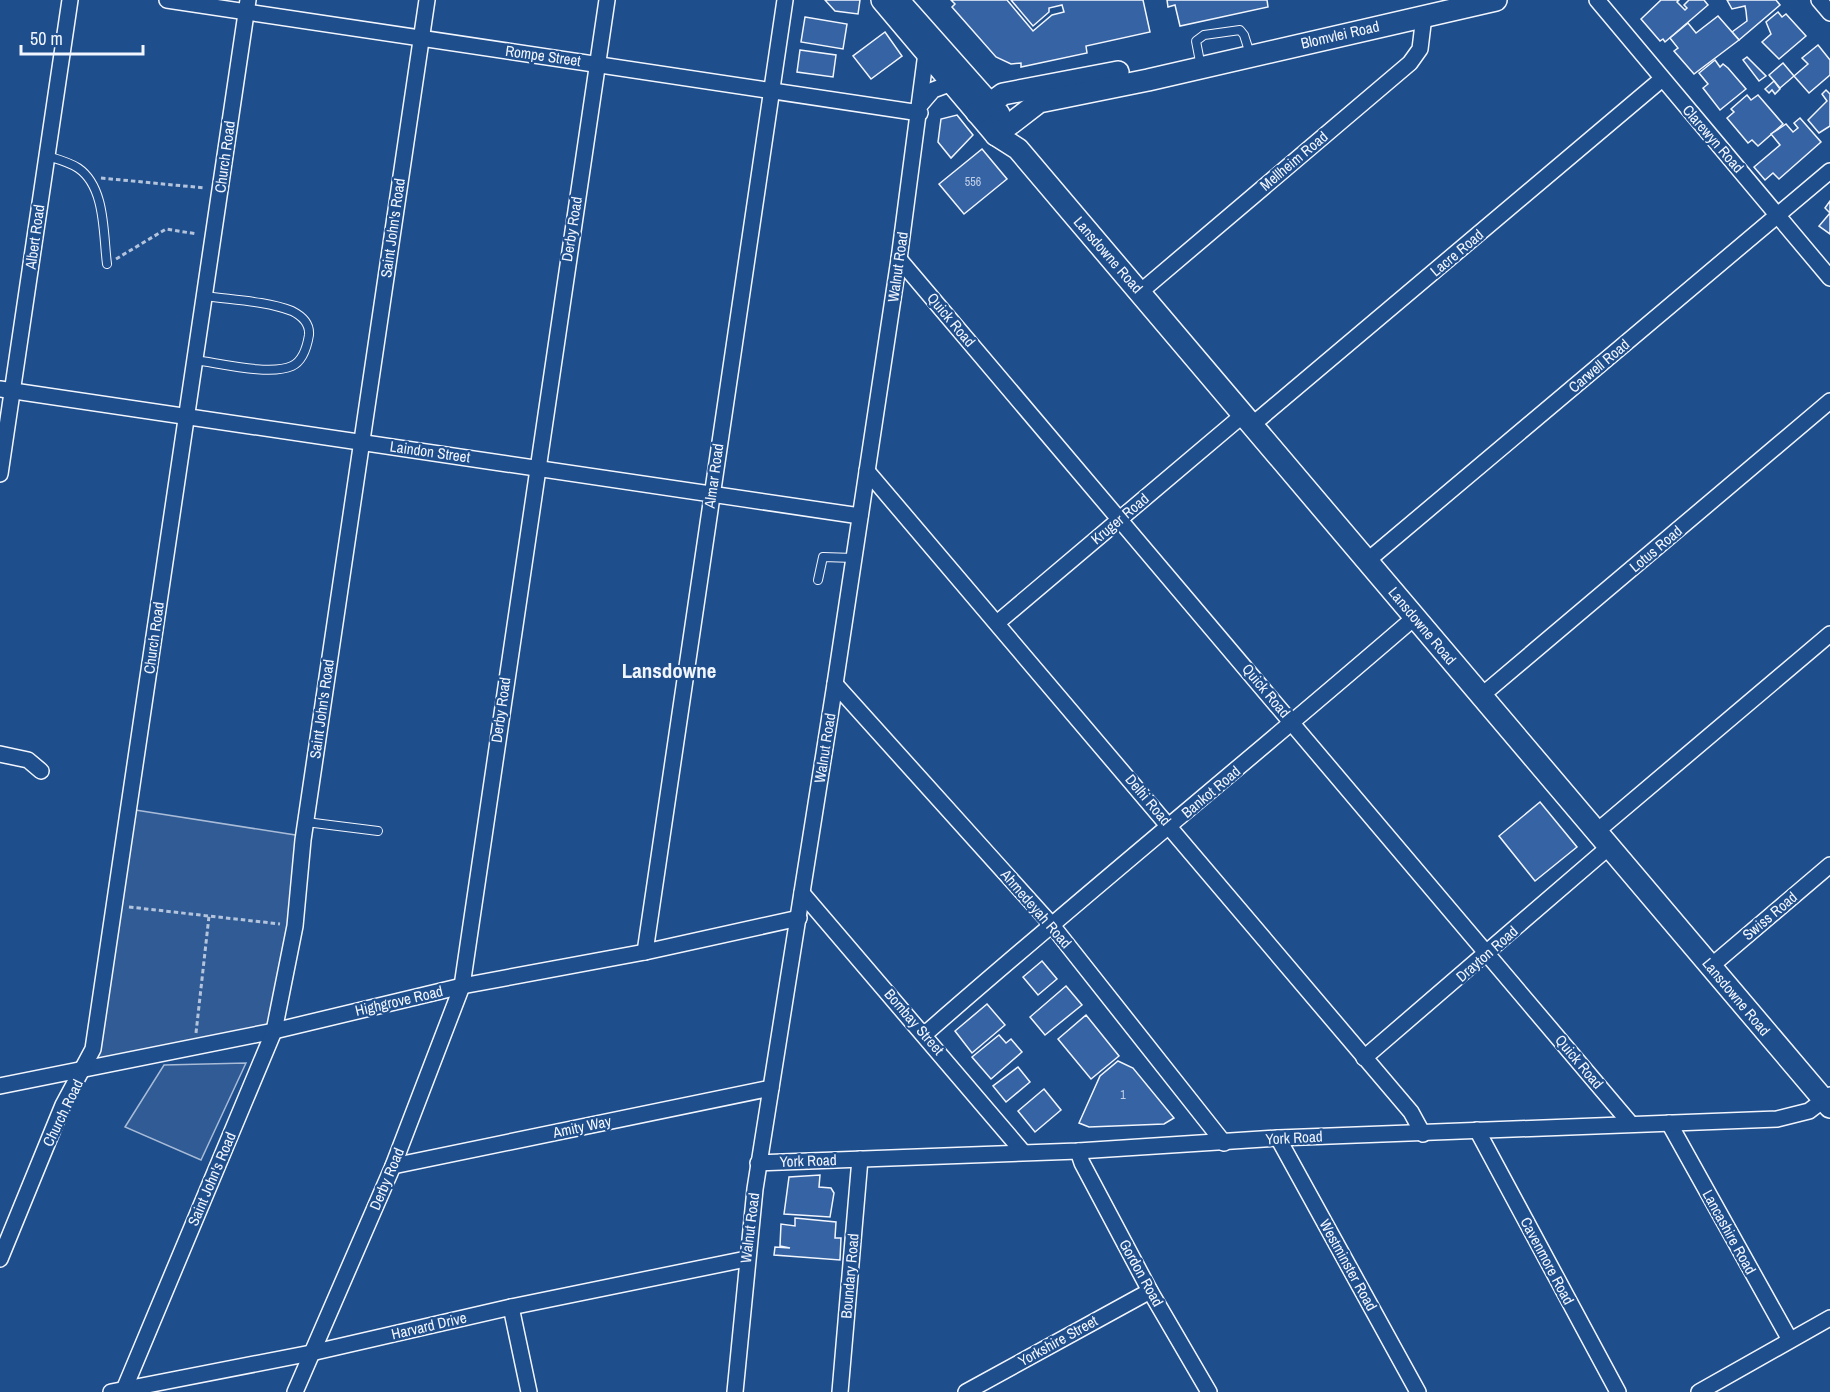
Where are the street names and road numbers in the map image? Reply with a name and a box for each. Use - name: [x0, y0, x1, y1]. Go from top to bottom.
- street label: Blomvlei Road: [1299, 15, 1381, 54]
- street label: Rompe Street: [504, 40, 583, 71]
- street label: Clarewyn Road: [1678, 100, 1749, 177]
- street label: Church Road: [209, 120, 240, 194]
- street label: Mellheim Road: [1255, 126, 1332, 195]
- street label: Saint John's Road: [375, 177, 410, 279]
- street label: Derby Road: [556, 195, 587, 263]
- street label: Albert Road: [19, 203, 49, 272]
- street label: Lansdowne Road: [1069, 212, 1148, 298]
- street label: Lacre Road: [1426, 224, 1488, 281]
- street label: Walnut Road: [882, 230, 913, 303]
- street label: Quick Road: [922, 288, 980, 351]
- street label: Carwell Road: [1564, 334, 1634, 397]
- street label: Laindon Street: [389, 435, 472, 468]
- street label: Almar Road: [698, 442, 728, 511]
- street label: Kruger Road: [1086, 488, 1153, 549]
- street label: Lotus Road: [1625, 520, 1687, 577]
- street label: Lansdowne Road: [1384, 582, 1461, 669]
- street label: Church Road: [138, 601, 169, 675]
- street label: Saint John's Road: [304, 658, 339, 760]
- street label: Quick Road: [1237, 659, 1295, 722]
- street label: Derby Road: [486, 676, 515, 744]
- street label: Walnut Road: [809, 711, 840, 784]
- street label: Bankot Road: [1177, 761, 1245, 823]
- street label: Delhi Road: [1121, 769, 1176, 830]
- street label: Ahmedeyah Road: [995, 864, 1077, 953]
- street label: Swiss Road: [1738, 886, 1802, 945]
- street label: Drayton Road: [1451, 921, 1522, 986]
- street label: Lansdowne Road: [1698, 953, 1775, 1040]
- street label: Highgrove Road: [353, 980, 445, 1021]
- street label: Bombay Street: [880, 984, 949, 1060]
- street label: Quick Road: [1550, 1030, 1608, 1093]
- street label: Church Road: [37, 1076, 88, 1150]
- street label: Amity Way: [550, 1110, 614, 1143]
- street label: York Road: [1265, 1126, 1323, 1149]
- street label: Saint John's Road: [182, 1129, 241, 1229]
- street label: Derby Road: [364, 1144, 409, 1213]
- street label: York Road: [779, 1149, 837, 1172]
- street label: Lancashire Road: [1698, 1186, 1761, 1278]
- street label: Walnut Road: [735, 1192, 764, 1264]
- street label: Cavenmore Road: [1516, 1213, 1579, 1308]
- street label: Westminster Road: [1315, 1215, 1382, 1314]
- street label: Boundary Road: [835, 1232, 864, 1319]
- street label: Gordon Road: [1114, 1235, 1169, 1310]
- street label: Harvard Drive: [389, 1307, 469, 1344]
- street label: Yorkshire Street: [1014, 1310, 1102, 1371]

